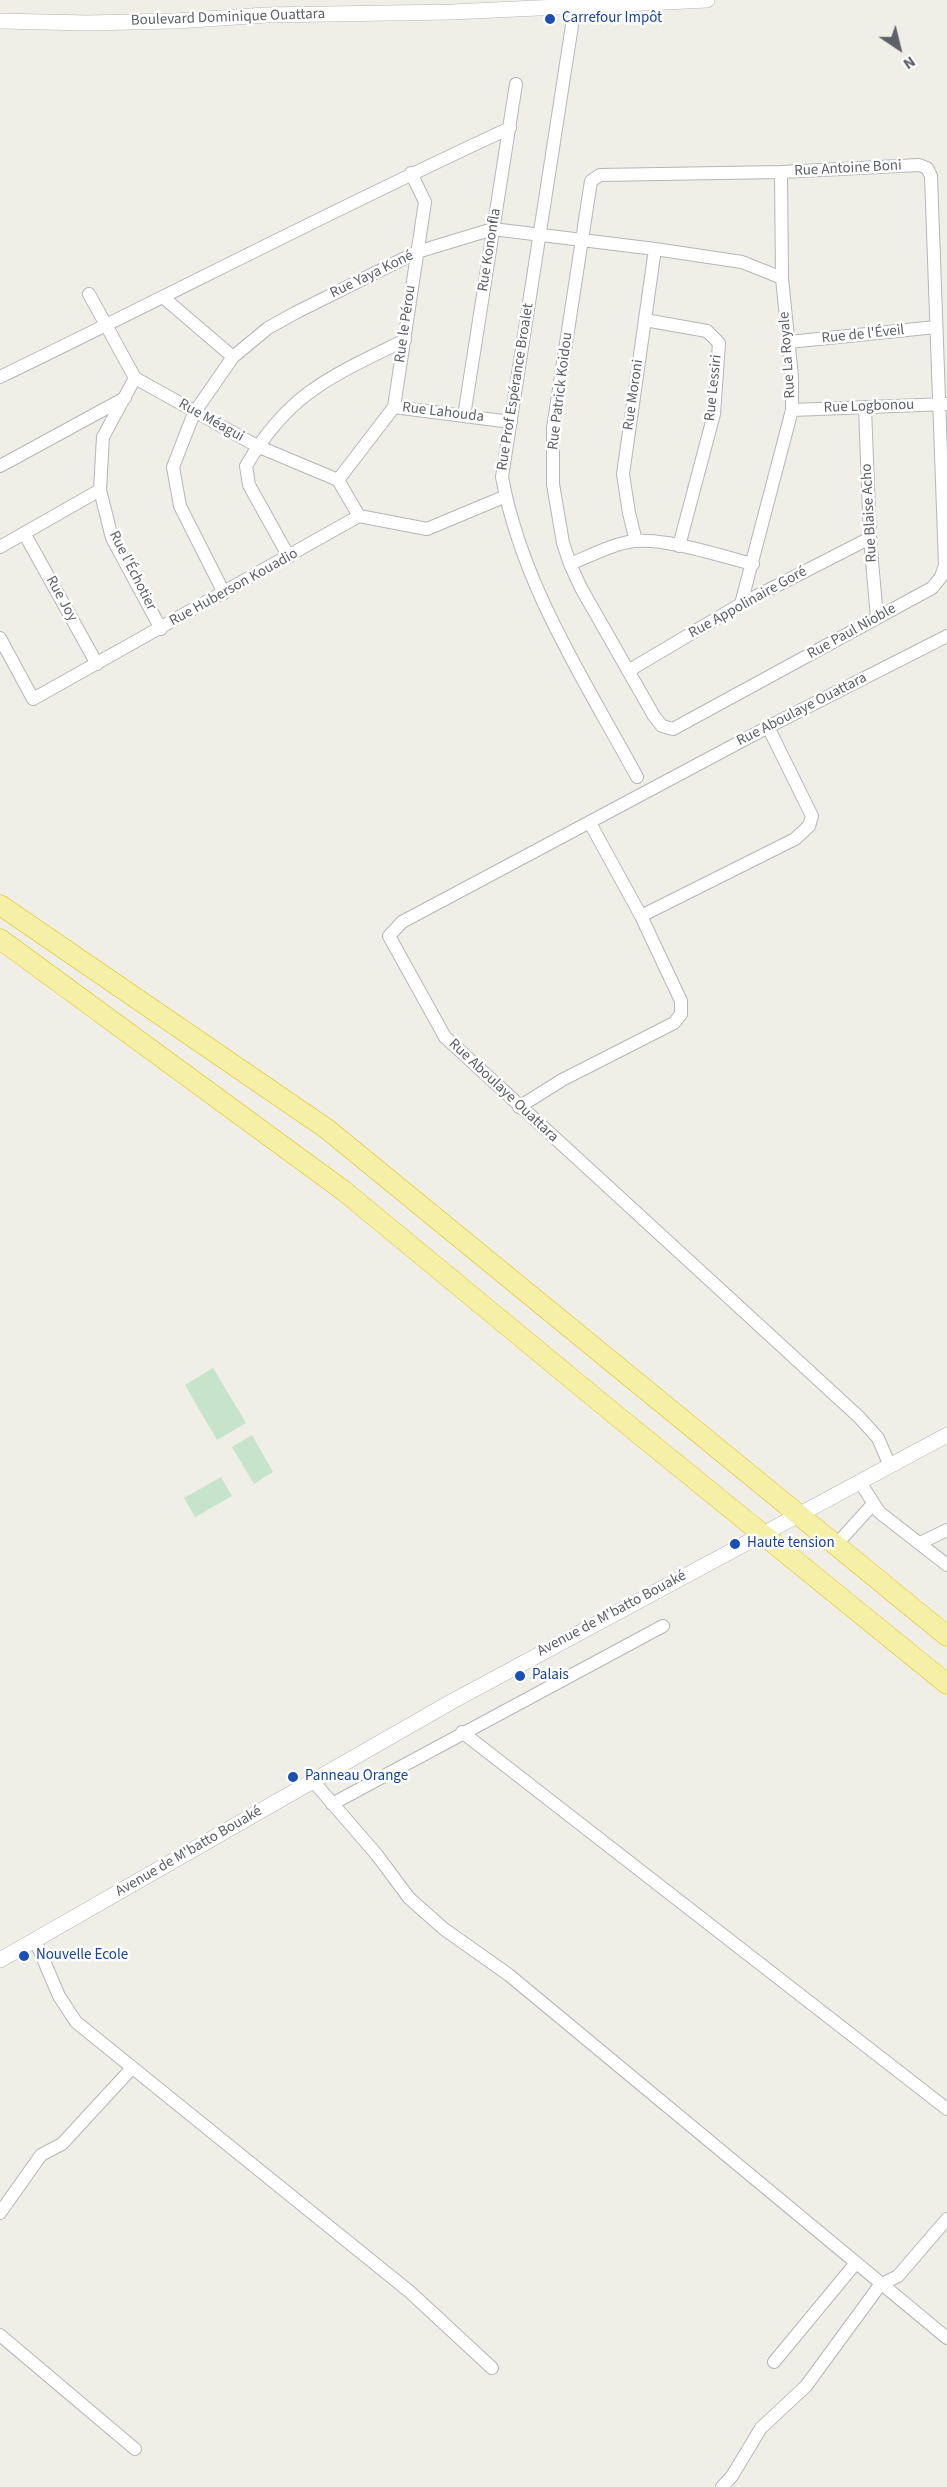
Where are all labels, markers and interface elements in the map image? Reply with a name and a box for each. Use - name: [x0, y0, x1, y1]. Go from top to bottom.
- street label: Boulevard Dominique Ouattara: [131, 6, 325, 30]
- place label: Carrefour Impôt: [562, 10, 662, 28]
- marker: Carrefour Impôt: [543, 12, 557, 26]
- north arrow: [869, 18, 929, 78]
- text: N: [899, 51, 920, 75]
- street label: Rue Antoine Boni: [794, 157, 902, 181]
- street label: Rue Kononfla: [475, 207, 505, 293]
- street label: Rue Yaya Koné: [327, 247, 417, 303]
- street label: Rue le Pérou: [392, 284, 420, 364]
- street label: Rue Prof Espérance Broalet: [494, 302, 538, 472]
- street label: Rue La Royale: [776, 311, 800, 399]
- street label: Rue de l'Éveil: [821, 322, 905, 348]
- street label: Rue Patrick Koidou: [545, 331, 577, 451]
- street label: Rue Lessiri: [702, 354, 726, 422]
- street label: Rue Moroni: [620, 358, 648, 432]
- street label: Rue Méagui: [175, 396, 247, 446]
- street label: Rue Logbonou: [823, 396, 915, 418]
- street label: Rue Lahouda: [401, 399, 485, 427]
- street label: Rue Blaise Acho: [858, 463, 882, 563]
- street label: Rue l'Échotier: [104, 528, 160, 614]
- street label: Rue Huberson Kouadio: [167, 545, 301, 631]
- street label: Rue Appolinaire Goré: [686, 563, 810, 643]
- street label: Rue Joy: [41, 573, 81, 625]
- street label: Rue Paul Nioble: [805, 600, 899, 664]
- street label: Rue Aboulaye Ouattara: [734, 669, 870, 751]
- street label: Rue Aboulaye Ouattara: [444, 1035, 562, 1147]
- place label: Haute tension: [747, 1535, 835, 1553]
- marker: Haute tension: [728, 1537, 742, 1551]
- street label: Avenue de M'batto Bouaké: [534, 1567, 690, 1661]
- place label: Palais: [532, 1667, 569, 1685]
- marker: Palais: [513, 1669, 527, 1683]
- place label: Panneau Orange: [305, 1768, 408, 1786]
- marker: Panneau Orange: [286, 1770, 300, 1784]
- street label: Avenue de M'batto Bouaké: [113, 1803, 265, 1901]
- place label: Nouvelle Ecole: [36, 1947, 128, 1965]
- marker: Nouvelle Ecole: [17, 1949, 31, 1963]

